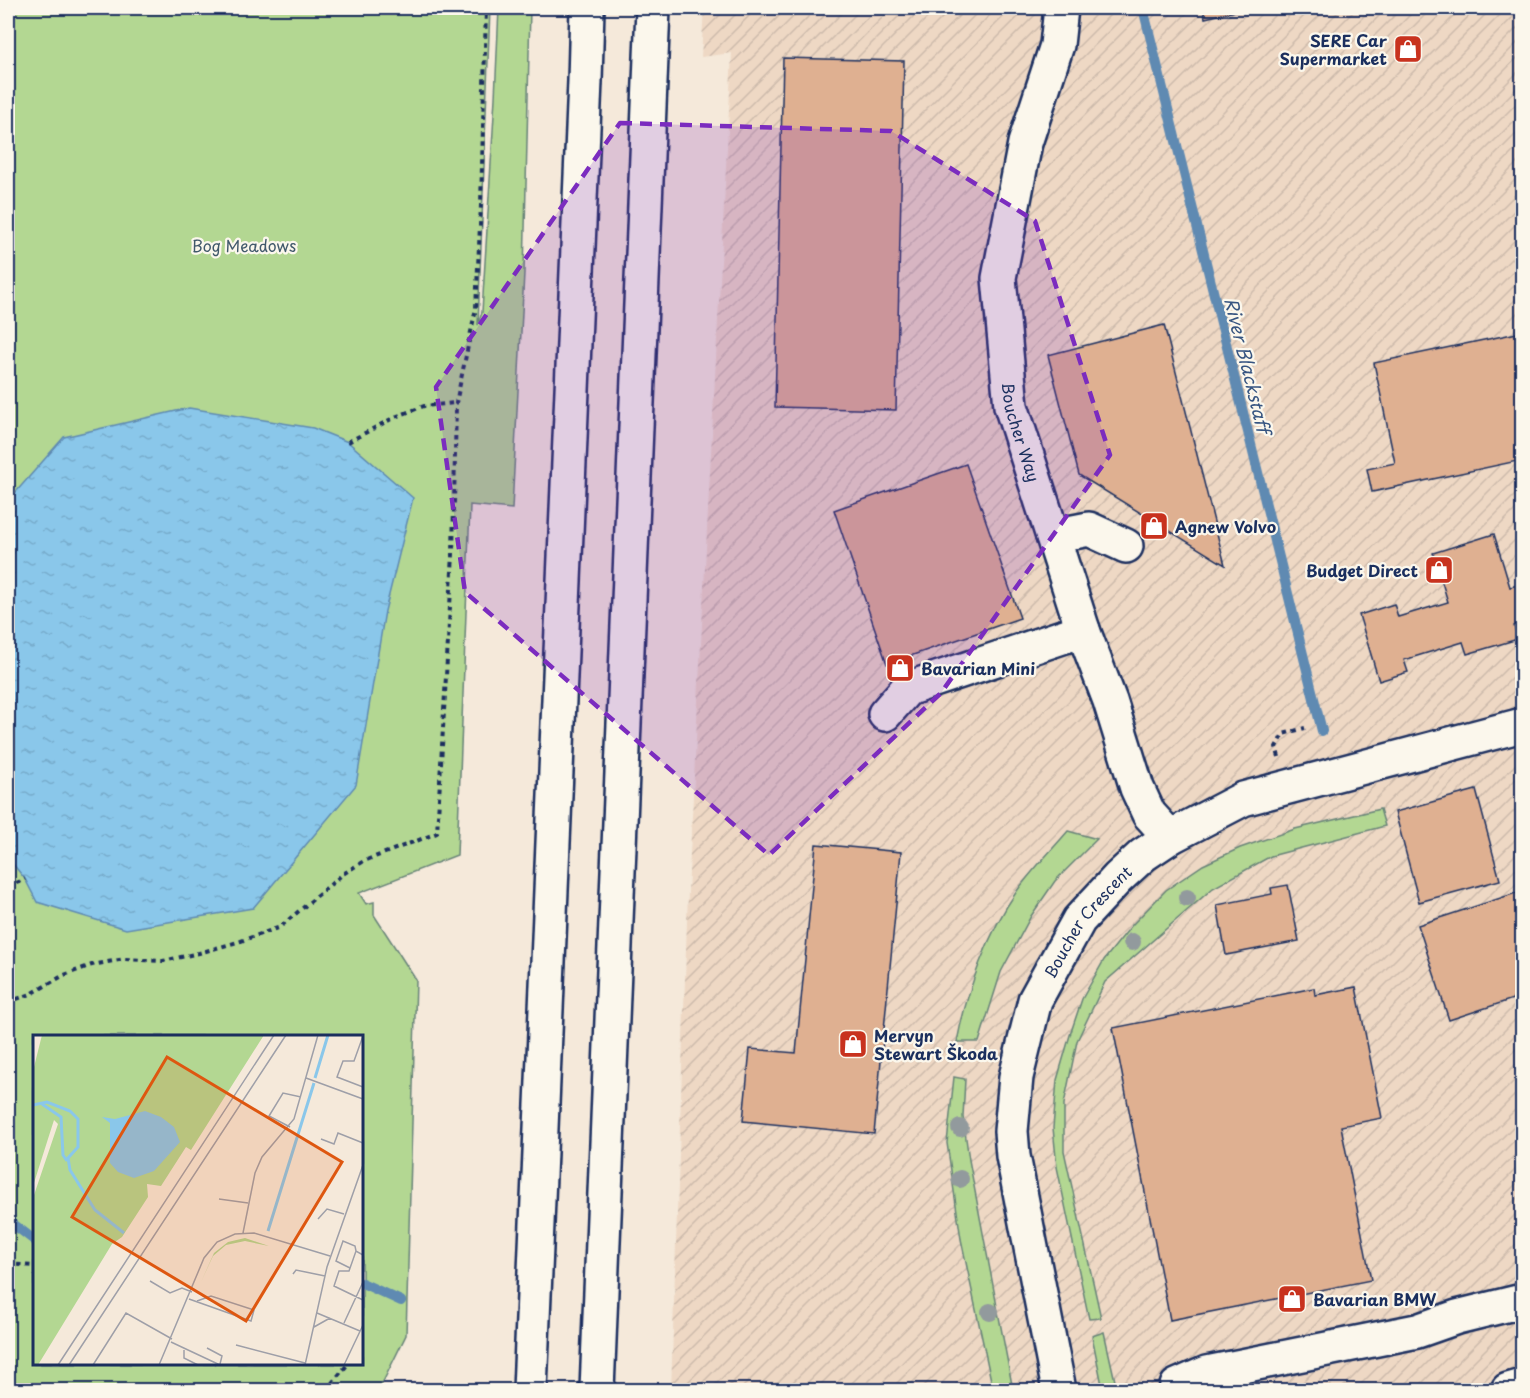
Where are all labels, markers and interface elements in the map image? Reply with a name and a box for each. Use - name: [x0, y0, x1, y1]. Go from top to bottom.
- place label: SERE Car Supermarket: [1280, 28, 1388, 70]
- shop icon: SERE Car Supermarket: [1392, 33, 1424, 65]
- park label: Bog Meadows: [192, 233, 296, 257]
- water label: River Blackstaff: [1218, 294, 1279, 440]
- street label: Boucher Way: [997, 381, 1047, 485]
- shop icon: Agnew Volvo: [1138, 510, 1170, 542]
- place label: Agnew Volvo: [1175, 514, 1276, 538]
- shop icon: Budget Direct: [1423, 554, 1455, 586]
- place label: Budget Direct: [1306, 558, 1418, 582]
- shop icon: Bavarian Mini: [884, 652, 916, 684]
- place label: Bavarian Mini: [921, 656, 1035, 680]
- street label: Boucher Crescent: [1037, 859, 1137, 982]
- place label: Mervyn Stewart Škoda: [874, 1023, 998, 1065]
- shop icon: Mervyn Stewart Škoda: [837, 1028, 869, 1060]
- inset map: [33, 1035, 363, 1365]
- shop icon: Bavarian BMW: [1276, 1283, 1308, 1315]
- place label: Bavarian BMW: [1313, 1287, 1436, 1311]

